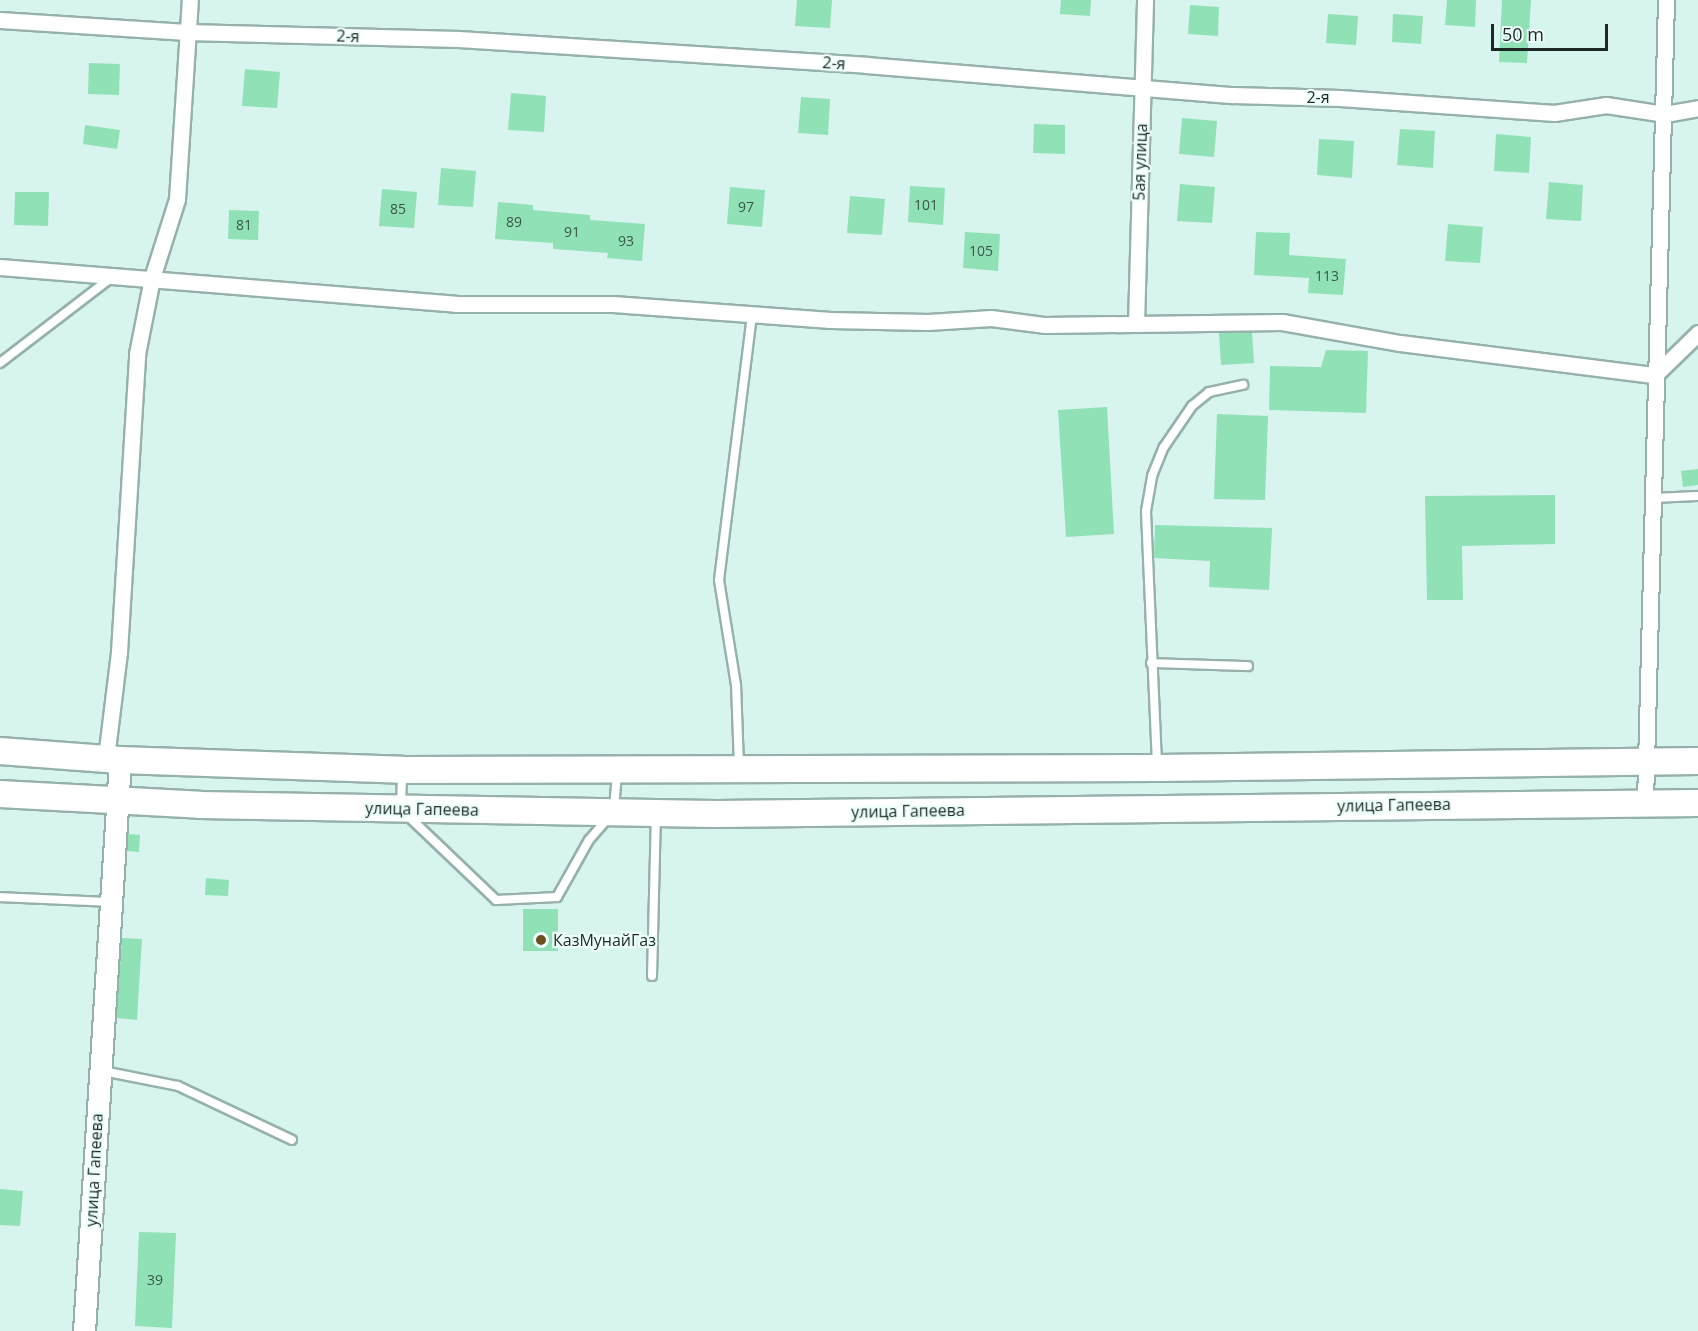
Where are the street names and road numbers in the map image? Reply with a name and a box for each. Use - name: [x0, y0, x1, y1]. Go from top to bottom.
- street label: 2-я: [336, 26, 360, 46]
- street label: 2-я: [822, 53, 846, 73]
- street label: 2-я: [1306, 87, 1330, 107]
- street label: 5ая улица: [1129, 123, 1151, 201]
- street label: улица Гапеева: [1337, 794, 1451, 816]
- street label: улица Гапеева: [365, 798, 479, 820]
- street label: улица Гапеева: [851, 800, 965, 822]
- street label: улица Гапеева: [81, 1113, 107, 1227]

